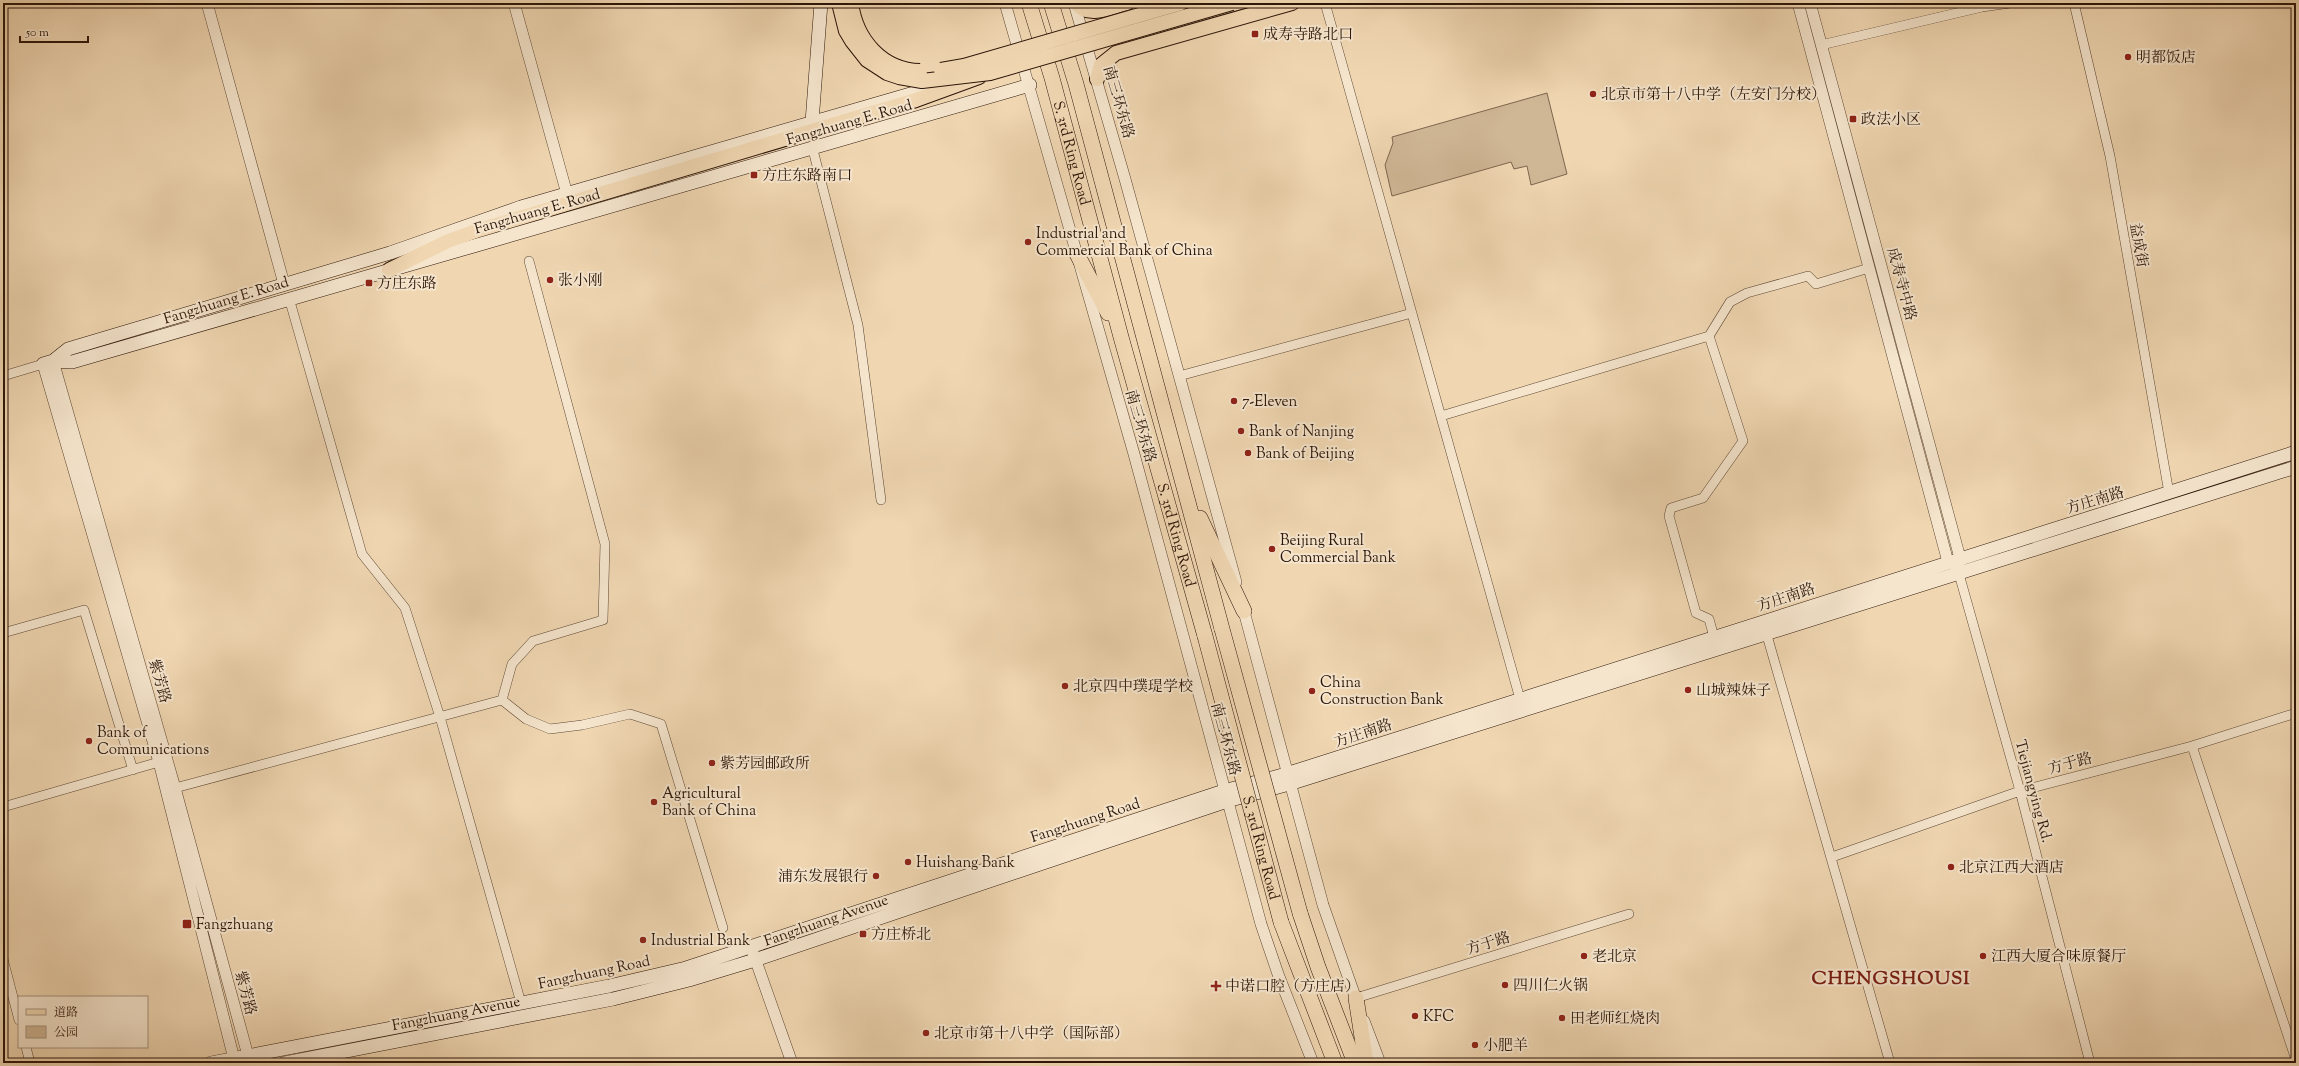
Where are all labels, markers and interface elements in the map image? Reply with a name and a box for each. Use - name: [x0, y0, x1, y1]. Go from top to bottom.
- scale bar: [20, 18, 88, 44]
- text: 50 m: [25, 24, 49, 42]
- place label: 成寿寺路北口: [1263, 25, 1353, 46]
- marker: 成寿寺路北口: [1250, 29, 1260, 39]
- place label: 明都饭店: [2136, 48, 2196, 69]
- marker: 明都饭店: [2123, 52, 2133, 62]
- street label: 南三环东路: [1097, 63, 1138, 141]
- place label: 北京市第十八中学（左安门分校）: [1601, 85, 1826, 106]
- marker: 北京市第十八中学（左安门分校）: [1588, 89, 1598, 99]
- street label: Fangzhuang E. Road: [784, 95, 915, 151]
- street label: S. 3rd Ring Road: [1047, 99, 1095, 208]
- place label: 政法小区: [1861, 110, 1921, 131]
- marker: 政法小区: [1848, 114, 1858, 124]
- place label: 方庄东路南口: [762, 166, 852, 187]
- marker: 方庄东路南口: [749, 170, 759, 180]
- street label: Fangzhuang E. Road: [472, 184, 603, 240]
- street label: 益成街: [2123, 221, 2152, 269]
- place label: Industrial and Commercial Bank of China: [1036, 224, 1213, 262]
- marker: Industrial and Commercial Bank of China: [1023, 237, 1033, 247]
- street label: 成寿寺中路: [1881, 245, 1920, 323]
- place label: 张小刚: [558, 271, 603, 292]
- street label: Fangzhuang E. Road: [161, 272, 292, 330]
- place label: 方庄东路: [377, 274, 437, 295]
- marker: 张小刚: [545, 275, 555, 285]
- marker: 方庄东路: [364, 278, 374, 288]
- street label: 南三环东路: [1119, 387, 1160, 465]
- place label: 7-Eleven: [1242, 392, 1298, 413]
- marker: 7-Eleven: [1229, 396, 1239, 406]
- place label: Bank of Nanjing: [1249, 422, 1354, 443]
- marker: Bank of Nanjing: [1236, 426, 1246, 436]
- place label: Bank of Beijing: [1256, 444, 1354, 465]
- marker: Bank of Beijing: [1243, 448, 1253, 458]
- street label: S. 3rd Ring Road: [1151, 481, 1200, 590]
- street label: 方庄南路: [2064, 483, 2127, 520]
- place label: Beijing Rural Commercial Bank: [1280, 531, 1396, 569]
- marker: Beijing Rural Commercial Bank: [1267, 544, 1277, 554]
- street label: 方庄南路: [1755, 579, 1818, 618]
- street label: 紫芳路: [142, 657, 175, 706]
- place label: China Construction Bank: [1320, 673, 1444, 711]
- place label: 北京四中璞瑅学校: [1073, 677, 1193, 698]
- marker: 北京四中璞瑅学校: [1060, 681, 1070, 691]
- place label: 山城辣妹子: [1696, 681, 1771, 702]
- marker: 山城辣妹子: [1683, 685, 1693, 695]
- marker: China Construction Bank: [1307, 686, 1317, 696]
- street label: 南三环东路: [1205, 700, 1244, 778]
- street label: 方庄南路: [1332, 715, 1395, 754]
- place label: Bank of Communications: [97, 723, 209, 761]
- marker: Bank of Communications: [84, 736, 94, 746]
- street label: Tiejiangying Rd.: [2009, 738, 2056, 845]
- street label: 方于路: [2046, 748, 2095, 780]
- place label: 紫芳园邮政所: [720, 754, 810, 775]
- marker: 紫芳园邮政所: [707, 758, 717, 768]
- place label: Agricultural Bank of China: [662, 784, 756, 822]
- street label: Fangzhuang Road: [1028, 794, 1143, 849]
- street label: S. 3rd Ring Road: [1236, 794, 1284, 903]
- marker: Agricultural Bank of China: [649, 797, 659, 807]
- place label: Huishang Bank: [916, 853, 1015, 874]
- marker: Huishang Bank: [903, 857, 913, 867]
- place label: 北京江西大酒店: [1959, 858, 2064, 879]
- marker: 北京江西大酒店: [1946, 862, 1956, 872]
- place label: 浦东发展银行: [778, 867, 868, 888]
- marker: 浦东发展银行: [871, 871, 881, 881]
- street label: Fangzhuang Avenue: [761, 890, 891, 953]
- place label: Fangzhuang: [196, 915, 273, 936]
- marker: Fangzhuang: [181, 918, 193, 930]
- place label: 方庄桥北: [871, 925, 931, 946]
- street label: 方于路: [1464, 928, 1513, 961]
- marker: 方庄桥北: [858, 929, 868, 939]
- place label: Industrial Bank: [651, 931, 750, 952]
- marker: Industrial Bank: [638, 935, 648, 945]
- place label: 老北京: [1592, 947, 1637, 968]
- place label: 江西大厦合味原餐厅: [1991, 947, 2126, 968]
- street label: Fangzhuang Road: [536, 951, 653, 996]
- marker: 老北京: [1579, 951, 1589, 961]
- marker: 江西大厦合味原餐厅: [1978, 951, 1988, 961]
- district label: CHENGSHOUSI: [1811, 966, 1971, 993]
- street label: 紫芳路: [229, 969, 261, 1018]
- place label: 四川仁火锅: [1513, 976, 1588, 997]
- place label: 中诺口腔（方庄店）: [1225, 977, 1360, 998]
- marker: 中诺口腔（方庄店）: [1210, 980, 1222, 992]
- marker: 四川仁火锅: [1500, 980, 1510, 990]
- street label: Fangzhuang Avenue: [390, 992, 522, 1037]
- legend: [18, 996, 148, 1048]
- text: 道路: [54, 1004, 78, 1022]
- place label: KFC: [1423, 1007, 1454, 1028]
- place label: 田老师红烧肉: [1570, 1009, 1660, 1030]
- marker: KFC: [1410, 1011, 1420, 1021]
- marker: 田老师红烧肉: [1557, 1013, 1567, 1023]
- text: 公园: [54, 1024, 78, 1042]
- place label: 北京市第十八中学（国际部）: [934, 1024, 1129, 1045]
- marker: 北京市第十八中学（国际部）: [921, 1028, 931, 1038]
- place label: 小肥羊: [1483, 1036, 1528, 1057]
- marker: 小肥羊: [1470, 1040, 1480, 1050]

